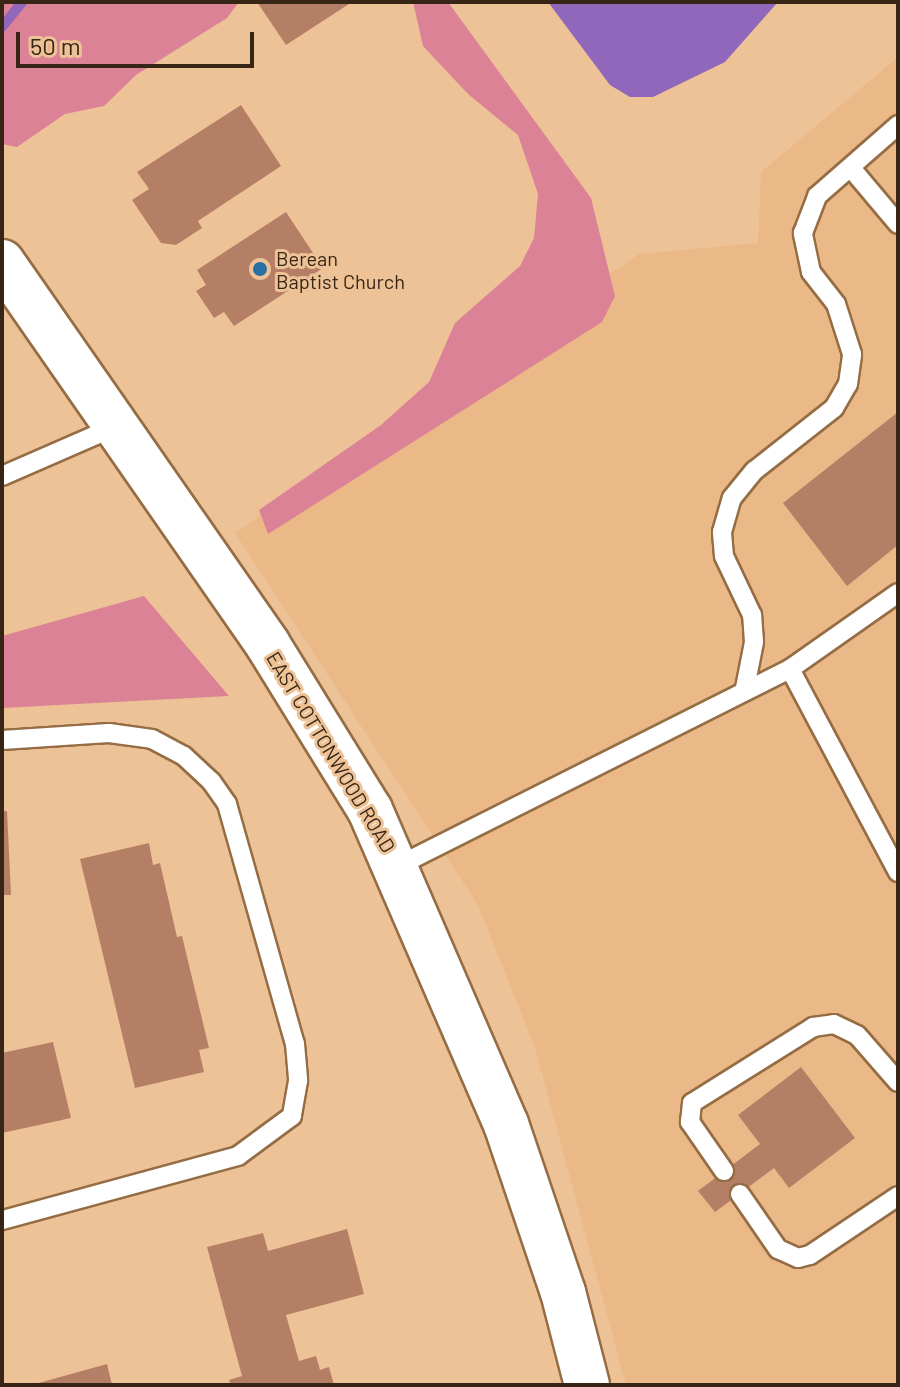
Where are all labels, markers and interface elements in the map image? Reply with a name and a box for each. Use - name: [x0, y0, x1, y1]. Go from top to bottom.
- scale bar: [20, 16, 258, 66]
- text: 50 m: [30, 31, 81, 60]
- place label: Berean Baptist Church: [276, 246, 405, 293]
- marker: Berean Baptist Church: [251, 260, 269, 278]
- street label: EAST COTTONWOOD ROAD: [262, 647, 400, 857]

